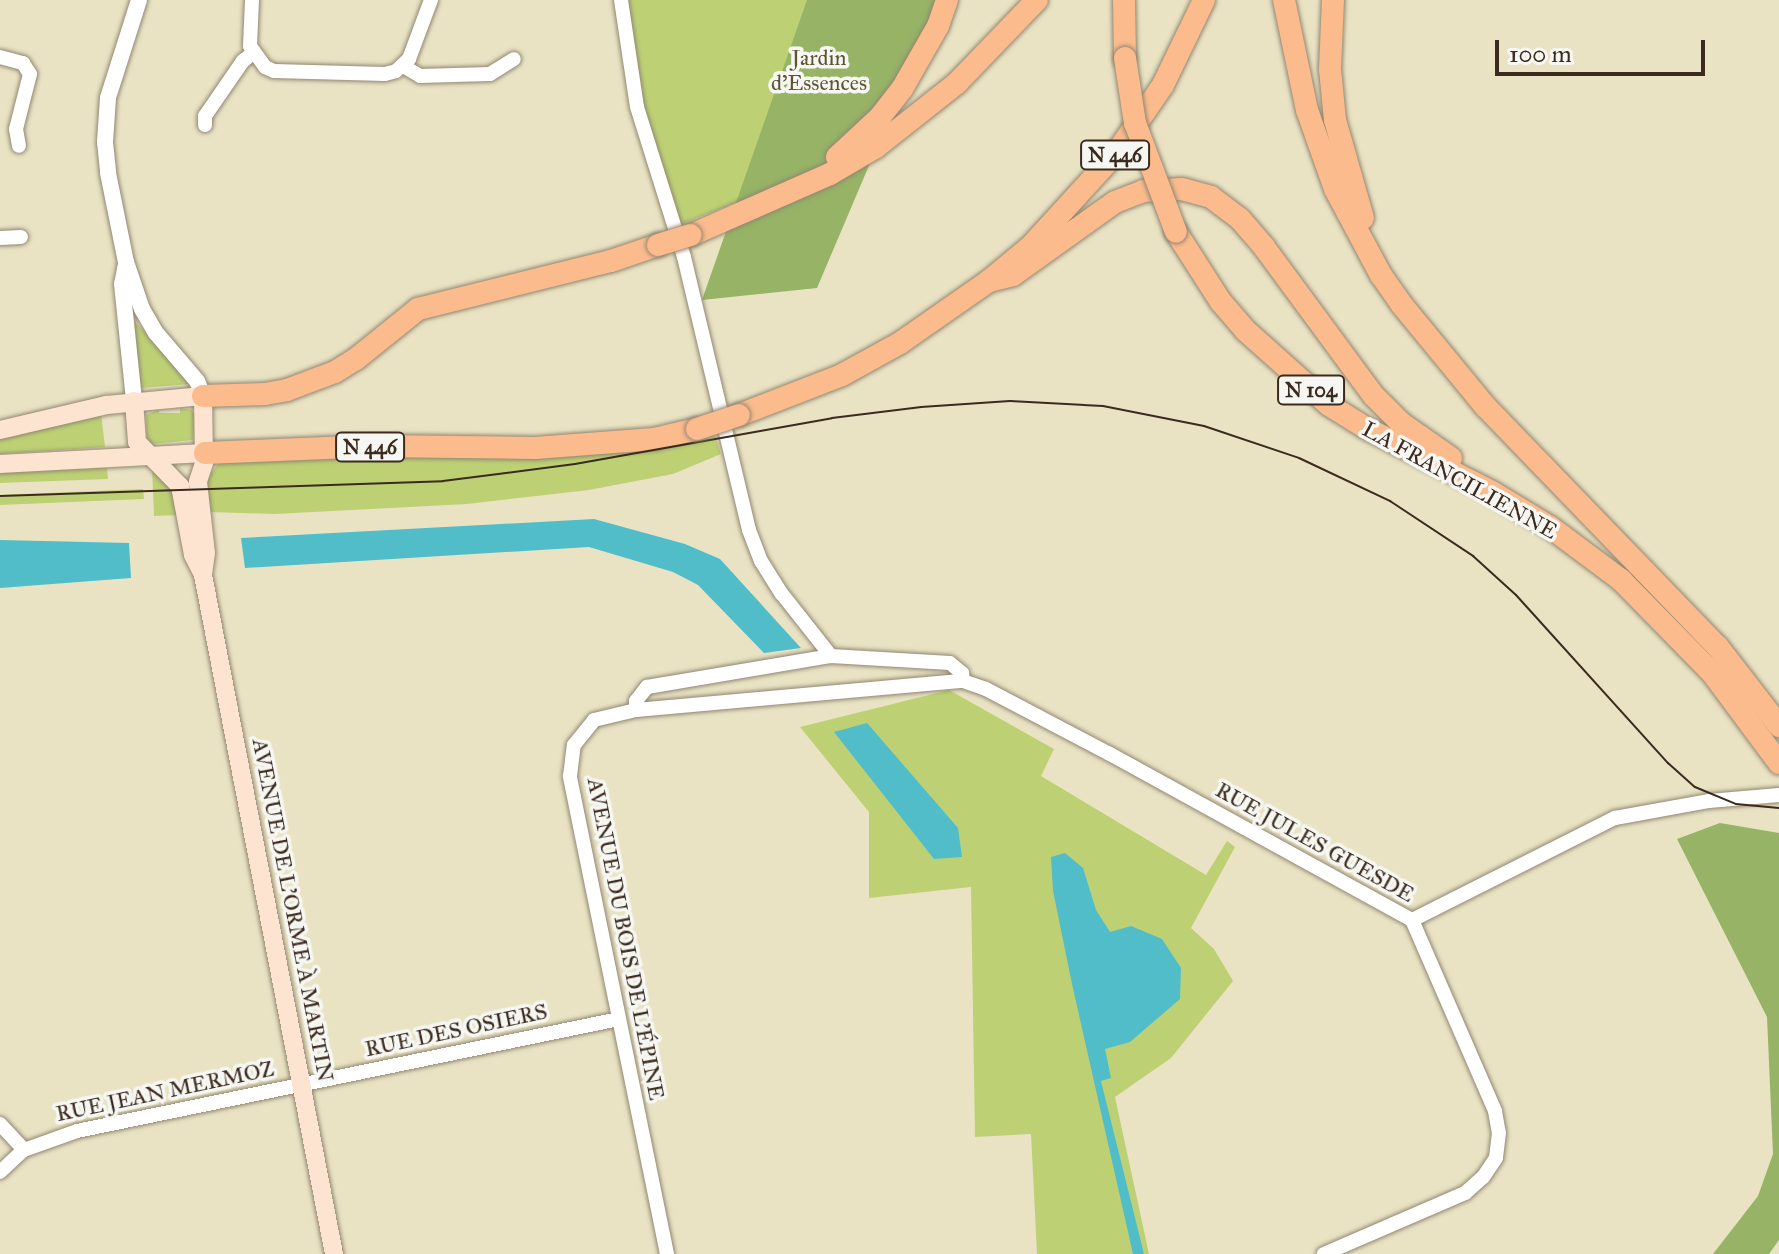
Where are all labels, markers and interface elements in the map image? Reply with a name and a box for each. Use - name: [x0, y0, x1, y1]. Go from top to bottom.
- scale bar: [1499, 24, 1709, 74]
- text: 100 m: [1509, 39, 1572, 69]
- park label: Jardin d'Essences: [771, 44, 867, 96]
- road number: N 446: [1079, 139, 1151, 171]
- road number: N 104: [1277, 374, 1345, 406]
- street label: LA FRANCILIENNE: [1358, 415, 1562, 545]
- road number: N 446: [334, 431, 406, 463]
- street label: AVENUE DE L'ORME À MARTIN: [247, 736, 339, 1084]
- street label: AVENUE DU BOIS DE L'ÉPINE: [582, 776, 670, 1102]
- street label: RUE JULES GUESDE: [1211, 776, 1419, 908]
- street label: RUE DES OSIERS: [363, 998, 549, 1062]
- street label: RUE JEAN MERMOZ: [54, 1055, 276, 1127]

